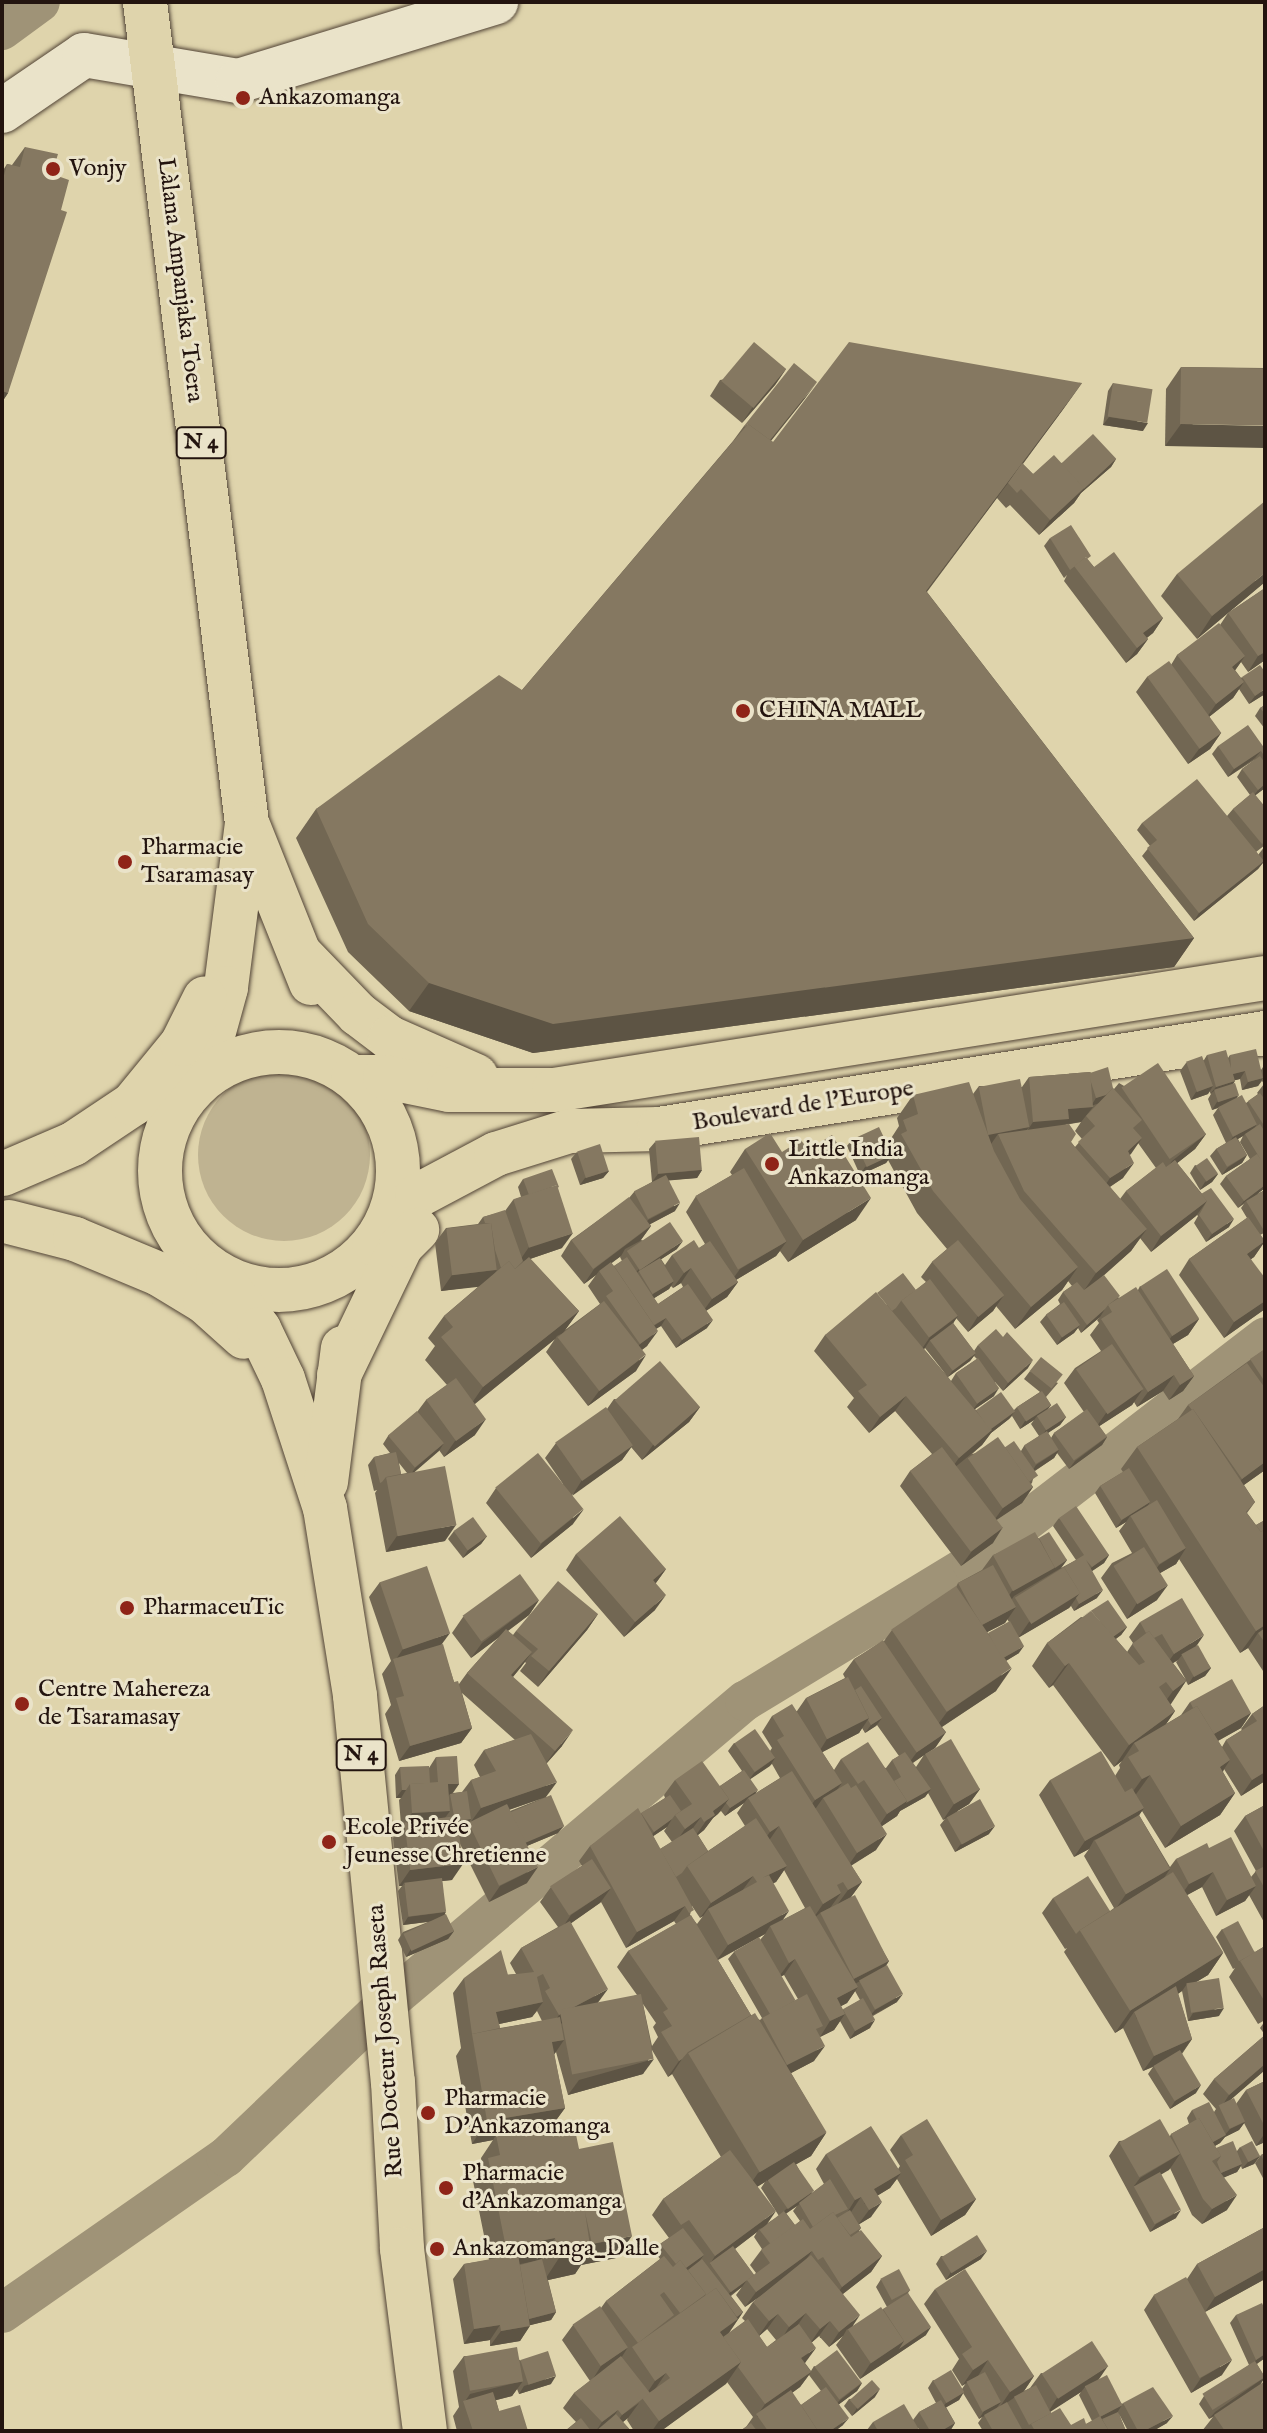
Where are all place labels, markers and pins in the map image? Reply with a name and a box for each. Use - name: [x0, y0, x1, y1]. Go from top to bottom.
- place label: Ankazomanga: [259, 84, 400, 112]
- marker: Ankazomanga: [234, 89, 252, 107]
- place label: Vonjy: [69, 155, 126, 183]
- marker: Vonjy: [44, 160, 62, 178]
- place label: CHINA MALL: [759, 697, 922, 725]
- marker: CHINA MALL: [734, 702, 752, 720]
- place label: Pharmacie Tsaramasay: [141, 834, 254, 890]
- marker: Pharmacie Tsaramasay: [116, 853, 134, 871]
- place label: Little India Ankazomanga: [788, 1136, 929, 1192]
- marker: Little India Ankazomanga: [763, 1155, 781, 1173]
- place label: PharmaceuTic: [143, 1594, 284, 1622]
- marker: PharmaceuTic: [118, 1599, 136, 1617]
- place label: Centre Mahereza de Tsaramasay: [38, 1676, 210, 1732]
- marker: Centre Mahereza de Tsaramasay: [13, 1695, 31, 1713]
- place label: Ecole Privée Jeunesse Chretienne: [345, 1814, 547, 1870]
- marker: Ecole Privée Jeunesse Chretienne: [320, 1833, 338, 1851]
- place label: Pharmacie D'Ankazomanga: [444, 2085, 610, 2141]
- marker: Pharmacie D'Ankazomanga: [419, 2104, 437, 2122]
- place label: Pharmacie d'Ankazomanga: [462, 2160, 622, 2216]
- marker: Pharmacie d'Ankazomanga: [437, 2179, 455, 2197]
- place label: Ankazomanga_Dalle: [453, 2235, 659, 2263]
- marker: Ankazomanga_Dalle: [428, 2240, 446, 2258]

